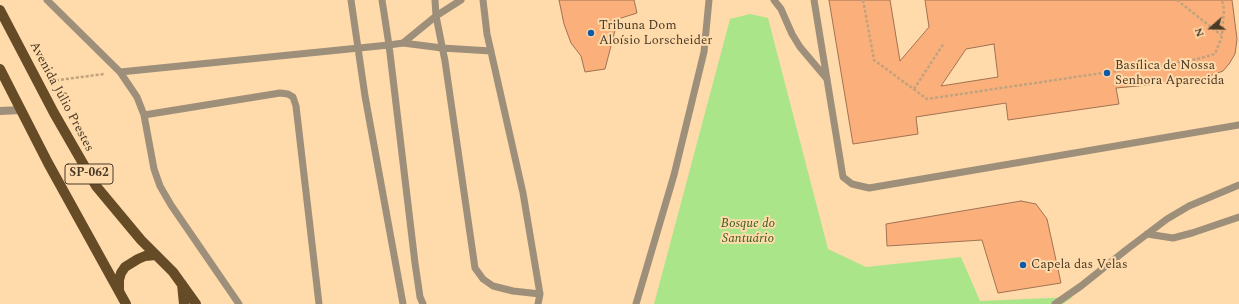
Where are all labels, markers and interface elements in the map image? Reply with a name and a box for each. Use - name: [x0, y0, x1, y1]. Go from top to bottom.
- north arrow: [1191, 8, 1231, 48]
- place label: Tribuna Dom Aloísio Lorscheider: [599, 18, 712, 49]
- text: N: [1190, 25, 1209, 39]
- marker: Tribuna Dom Aloísio Lorscheider: [586, 28, 596, 38]
- street label: Avenida Júlio Prestes: [25, 39, 97, 155]
- place label: Basílica de Nossa Senhora Aparecida: [1115, 58, 1224, 89]
- marker: Basílica de Nossa Senhora Aparecida: [1102, 68, 1112, 78]
- road number: SP-062: [65, 164, 113, 184]
- park label: Bosque do Santuário: [721, 216, 775, 247]
- place label: Capela das Velas: [1031, 257, 1127, 273]
- marker: Capela das Velas: [1018, 260, 1028, 270]

